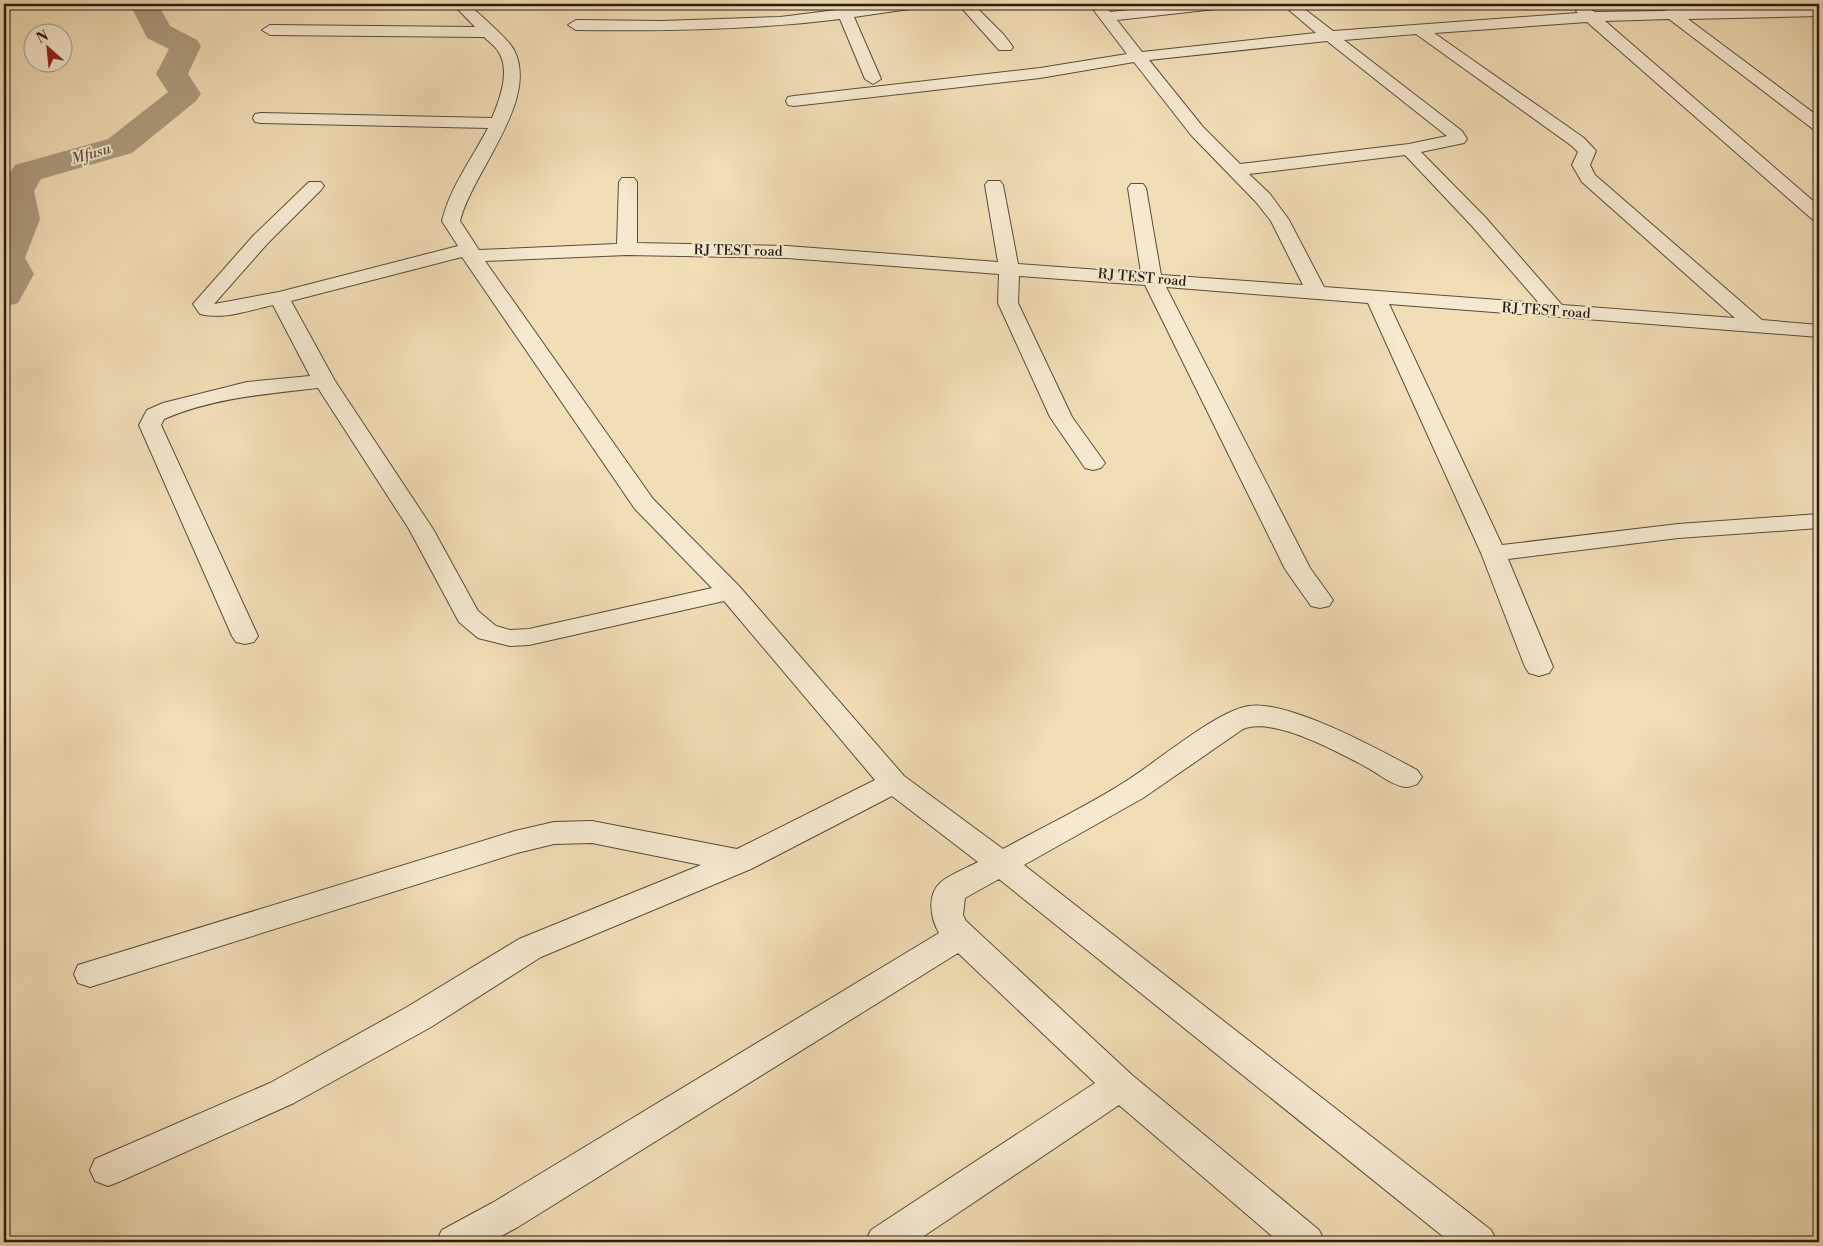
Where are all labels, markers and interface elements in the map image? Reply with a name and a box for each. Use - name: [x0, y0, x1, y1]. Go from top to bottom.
- north arrow: [22, 22, 72, 72]
- text: N: [34, 27, 52, 48]
- water label: Mfusu: [69, 139, 114, 169]
- street label: RJ TEST road: [693, 241, 783, 261]
- street label: RJ TEST road: [1097, 265, 1187, 291]
- street label: RJ TEST road: [1501, 299, 1591, 323]

